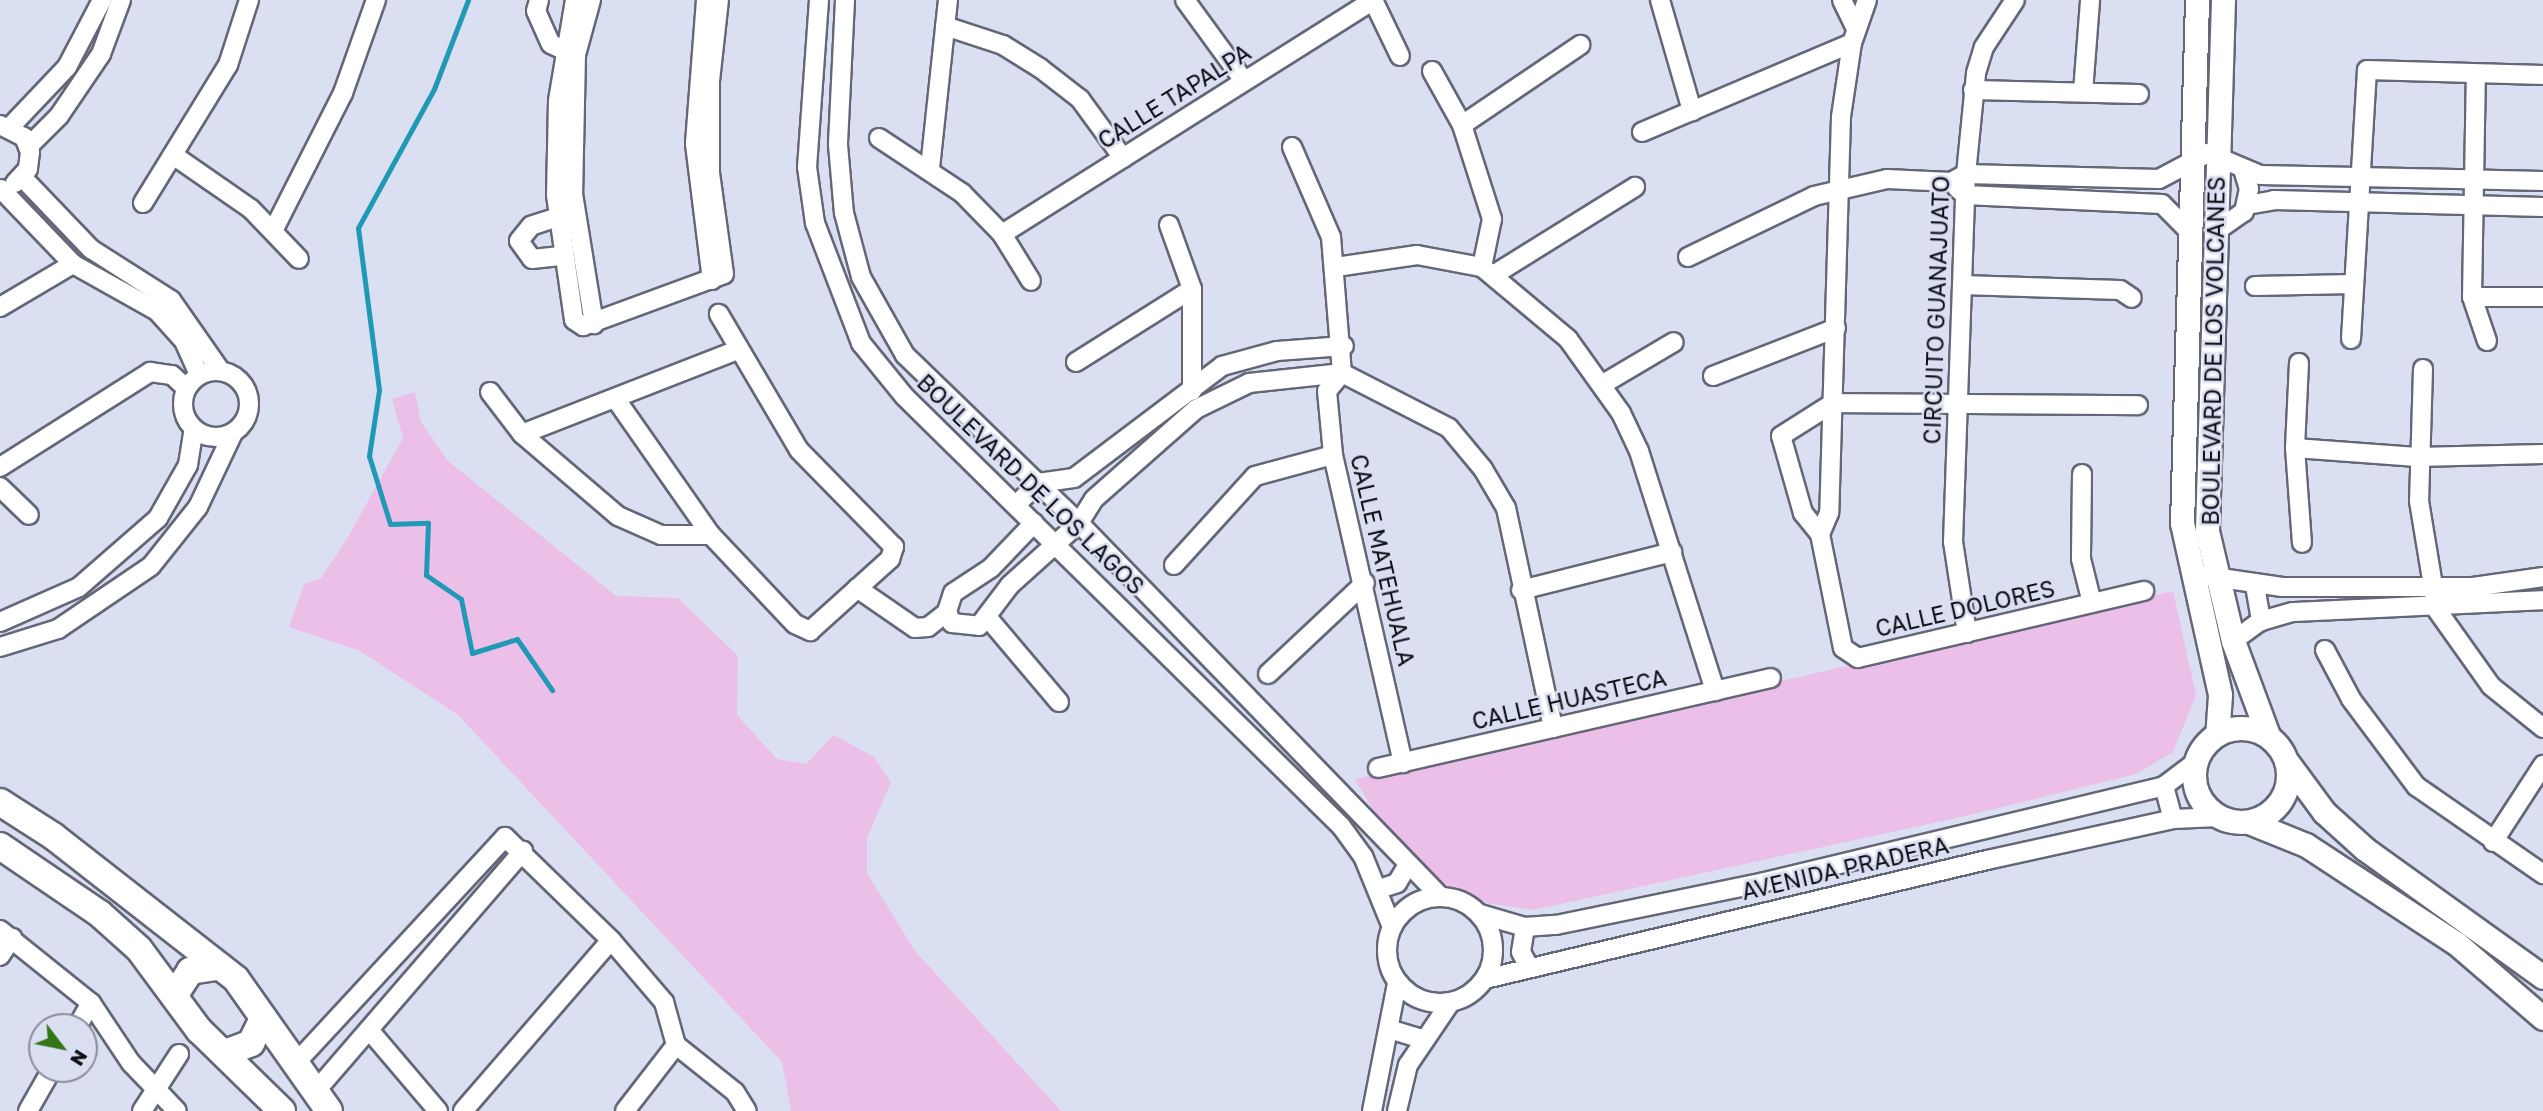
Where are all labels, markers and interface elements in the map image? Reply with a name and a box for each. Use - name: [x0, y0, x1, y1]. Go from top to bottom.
- street label: CALLE TAPALPA: [1093, 38, 1255, 154]
- street label: CIRCUITO GUANAJUATO: [1918, 175, 1954, 445]
- street label: BOULEVARD DE LOS VOLCANES: [2196, 176, 2230, 526]
- street label: BOULEVARD DE LOS LAGOS: [912, 368, 1150, 600]
- street label: CALLE MATEHUALA: [1345, 451, 1421, 669]
- street label: CALLE DOLORES: [1873, 574, 2057, 642]
- street label: CALLE HUASTECA: [1469, 663, 1669, 735]
- street label: AVENIDA PRADERA: [1739, 831, 1951, 905]
- north arrow: [28, 1013, 98, 1083]
- text: N: [66, 1046, 93, 1071]

